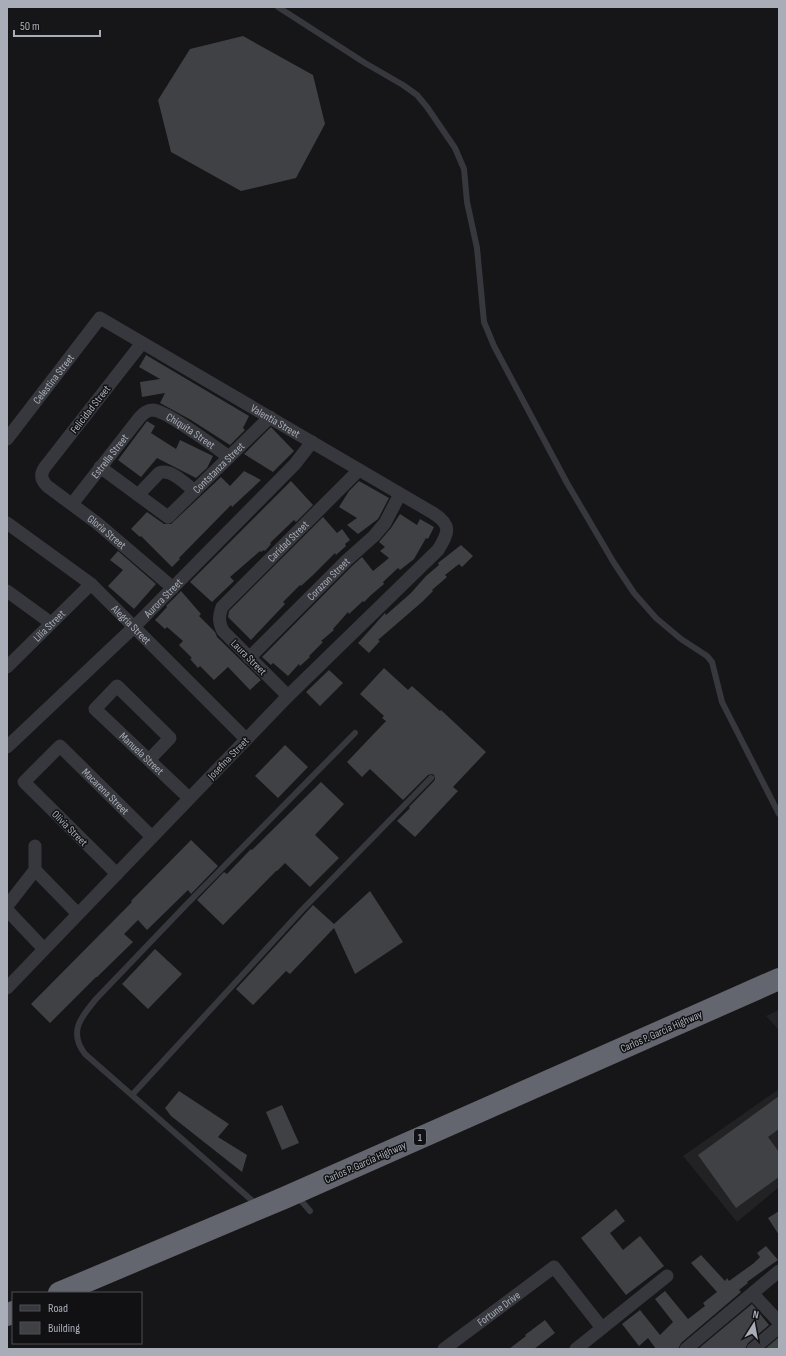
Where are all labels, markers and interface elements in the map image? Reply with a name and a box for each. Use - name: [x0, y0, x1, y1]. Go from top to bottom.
- scale bar: [14, 12, 100, 38]
- text: 50 m: [20, 19, 40, 34]
- street label: Celestina Street: [30, 351, 77, 407]
- street label: Felicidad Street: [68, 382, 114, 436]
- street label: Valentia Street: [248, 402, 303, 441]
- street label: Chiquita Street: [164, 410, 218, 452]
- street label: Estrella Street: [89, 431, 132, 481]
- street label: Contstanza Street: [190, 439, 248, 496]
- street label: Gloria Street: [85, 512, 129, 552]
- street label: Caridad Street: [265, 518, 312, 565]
- street label: Corazon Street: [304, 555, 353, 603]
- street label: Aurora Street: [141, 575, 186, 621]
- street label: Alegria Street: [108, 602, 154, 648]
- street label: Lilia Street: [31, 607, 68, 644]
- street label: Laura Street: [228, 637, 270, 678]
- street label: Manuela Street: [117, 730, 167, 778]
- street label: Josefina Street: [204, 734, 252, 783]
- street label: Macarena Street: [79, 766, 132, 818]
- street label: Olivia Street: [49, 808, 91, 849]
- street label: Carlos P. Garcia Highway: [618, 1007, 705, 1055]
- road number: 1: [414, 1129, 426, 1145]
- street label: Carlos P. Garcia Highway: [322, 1138, 409, 1186]
- street label: Fortune Drive: [475, 1289, 523, 1329]
- legend: [12, 1292, 142, 1344]
- text: Road: [48, 1301, 68, 1316]
- north arrow: [734, 1304, 774, 1344]
- text: N: [752, 1308, 760, 1322]
- text: Building: [48, 1321, 80, 1336]

